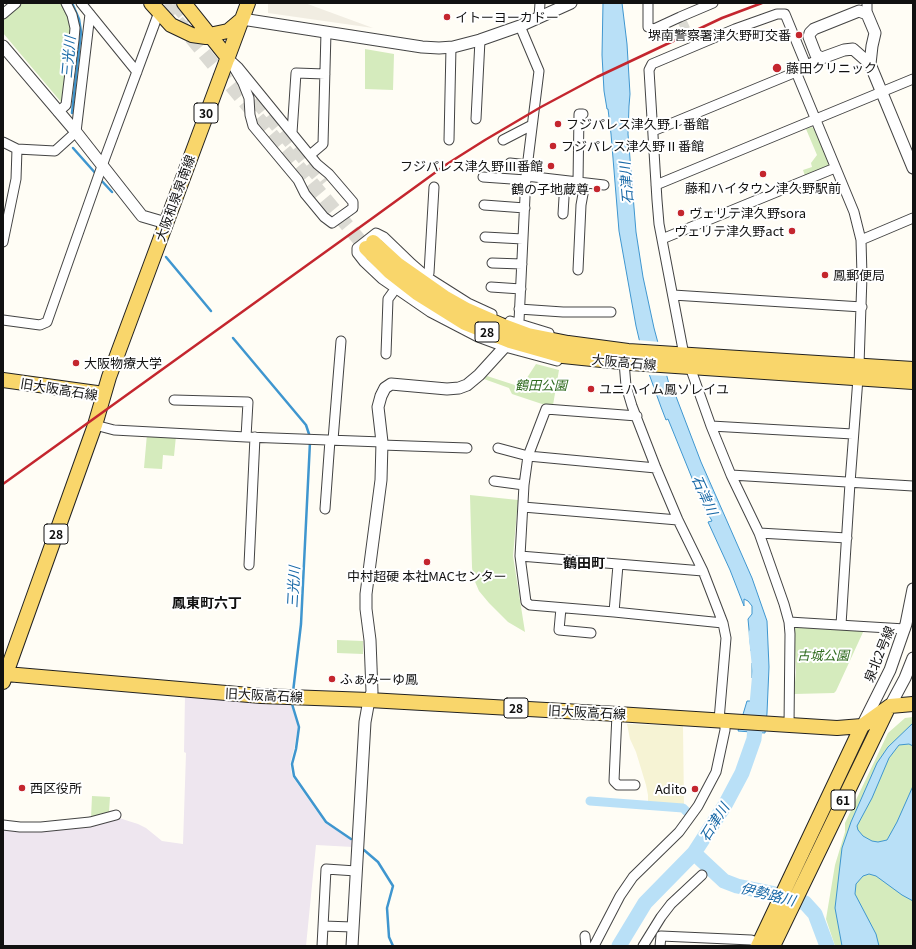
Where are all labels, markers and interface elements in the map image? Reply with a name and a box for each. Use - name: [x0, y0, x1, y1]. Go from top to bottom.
- place label: イトーヨーカドー: [455, 9, 559, 25]
- marker: イトーヨーカドー: [442, 12, 452, 22]
- place label: 堺南警察署津久野町交番: [648, 27, 791, 43]
- marker: 堺南警察署津久野町交番: [794, 30, 804, 40]
- water label: 三光川: [58, 35, 78, 79]
- place label: 藤田クリニック: [786, 60, 877, 76]
- marker: 藤田クリニック: [771, 62, 783, 74]
- road number: 30: [194, 103, 218, 123]
- place label: フジパレス津久野Ⅰ番館: [566, 116, 709, 132]
- marker: フジパレス津久野Ⅰ番館: [553, 119, 563, 129]
- place label: フジパレス津久野Ⅱ番館: [561, 138, 704, 154]
- marker: フジパレス津久野Ⅱ番館: [548, 141, 558, 151]
- street label: 大阪和泉泉南線: [152, 153, 198, 243]
- place label: フジパレス津久野Ⅲ番館: [400, 158, 543, 174]
- marker: フジパレス津久野Ⅲ番館: [546, 161, 556, 171]
- water label: 石津川: [616, 161, 636, 205]
- marker: 藤和ハイタウン津久野駅前: [758, 169, 768, 179]
- place label: 藤和ハイタウン津久野駅前: [685, 180, 841, 196]
- place label: 鶴の子地蔵尊: [511, 181, 589, 197]
- marker: 鶴の子地蔵尊: [592, 184, 602, 194]
- place label: ヴェリテ津久野sora: [689, 205, 806, 221]
- marker: ヴェリテ津久野sora: [676, 208, 686, 218]
- place label: ヴェリテ津久野act: [674, 223, 784, 239]
- marker: ヴェリテ津久野act: [787, 226, 797, 236]
- place label: 鳳郵便局: [833, 267, 885, 283]
- marker: 鳳郵便局: [820, 270, 830, 280]
- road number: 28: [475, 322, 499, 342]
- street label: 大阪高石線: [591, 351, 657, 373]
- place label: 大阪物療大学: [84, 355, 162, 371]
- marker: 大阪物療大学: [71, 358, 81, 368]
- street label: 旧大阪高石線: [19, 375, 99, 403]
- park label: 鶴田公園: [515, 377, 567, 393]
- place label: ユニハイム鳳ソレイユ: [599, 381, 729, 397]
- marker: ユニハイム鳳ソレイユ: [586, 384, 596, 394]
- water label: 石津川: [689, 472, 721, 518]
- road number: 28: [44, 524, 68, 544]
- district label: 鶴田町: [563, 555, 605, 571]
- marker: 中村超硬 本社MACセンター: [422, 557, 432, 567]
- water label: 三光川: [284, 566, 302, 608]
- place label: 中村超硬 本社MACセンター: [347, 568, 507, 584]
- district label: 鳳東町六丁: [172, 595, 242, 611]
- street label: 泉北2号線: [861, 624, 897, 684]
- park label: 古城公園: [797, 647, 849, 663]
- place label: ふぁみーゆ鳳: [340, 671, 418, 687]
- marker: ふぁみーゆ鳳: [327, 674, 337, 684]
- street label: 旧大阪高石線: [225, 685, 303, 705]
- road number: 28: [504, 698, 528, 718]
- street label: 旧大阪高石線: [548, 702, 626, 722]
- place label: 西区役所: [30, 780, 82, 796]
- place label: Adito: [655, 781, 687, 797]
- marker: 西区役所: [17, 783, 27, 793]
- marker: Adito: [690, 784, 700, 794]
- road number: 61: [831, 790, 855, 810]
- water label: 石津川: [696, 800, 732, 844]
- water label: 伊勢路川: [739, 879, 797, 909]

